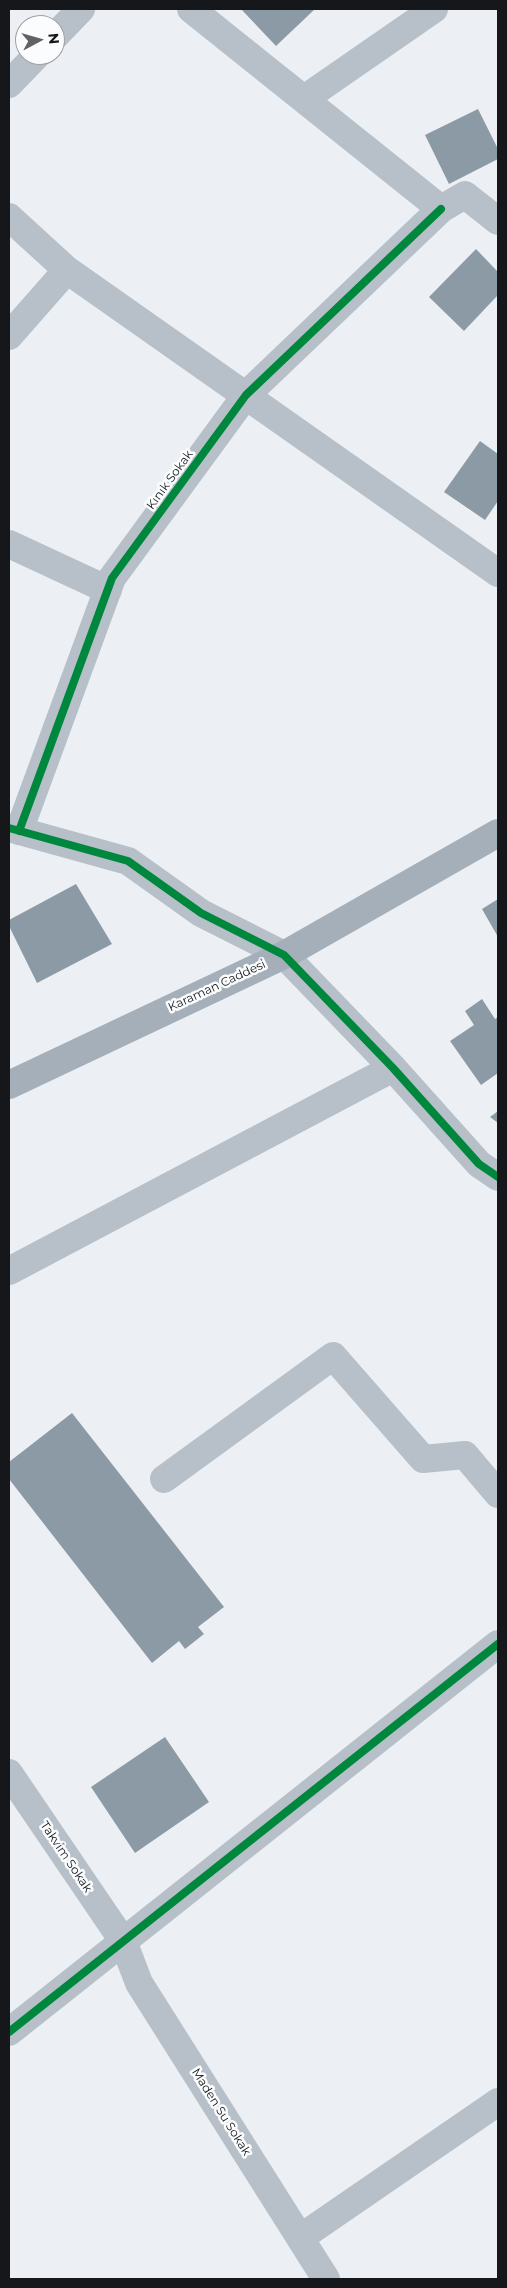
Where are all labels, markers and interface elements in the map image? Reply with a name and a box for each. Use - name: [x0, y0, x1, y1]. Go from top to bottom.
- north arrow: [15, 15, 65, 65]
- text: N: [44, 32, 63, 45]
- street label: Kınık Sokak: [144, 448, 196, 512]
- street label: Karaman Caddesi: [166, 957, 268, 1015]
- street label: Takvim Sokak: [37, 1819, 95, 1895]
- street label: Maden Su Sokak: [188, 2066, 254, 2158]

